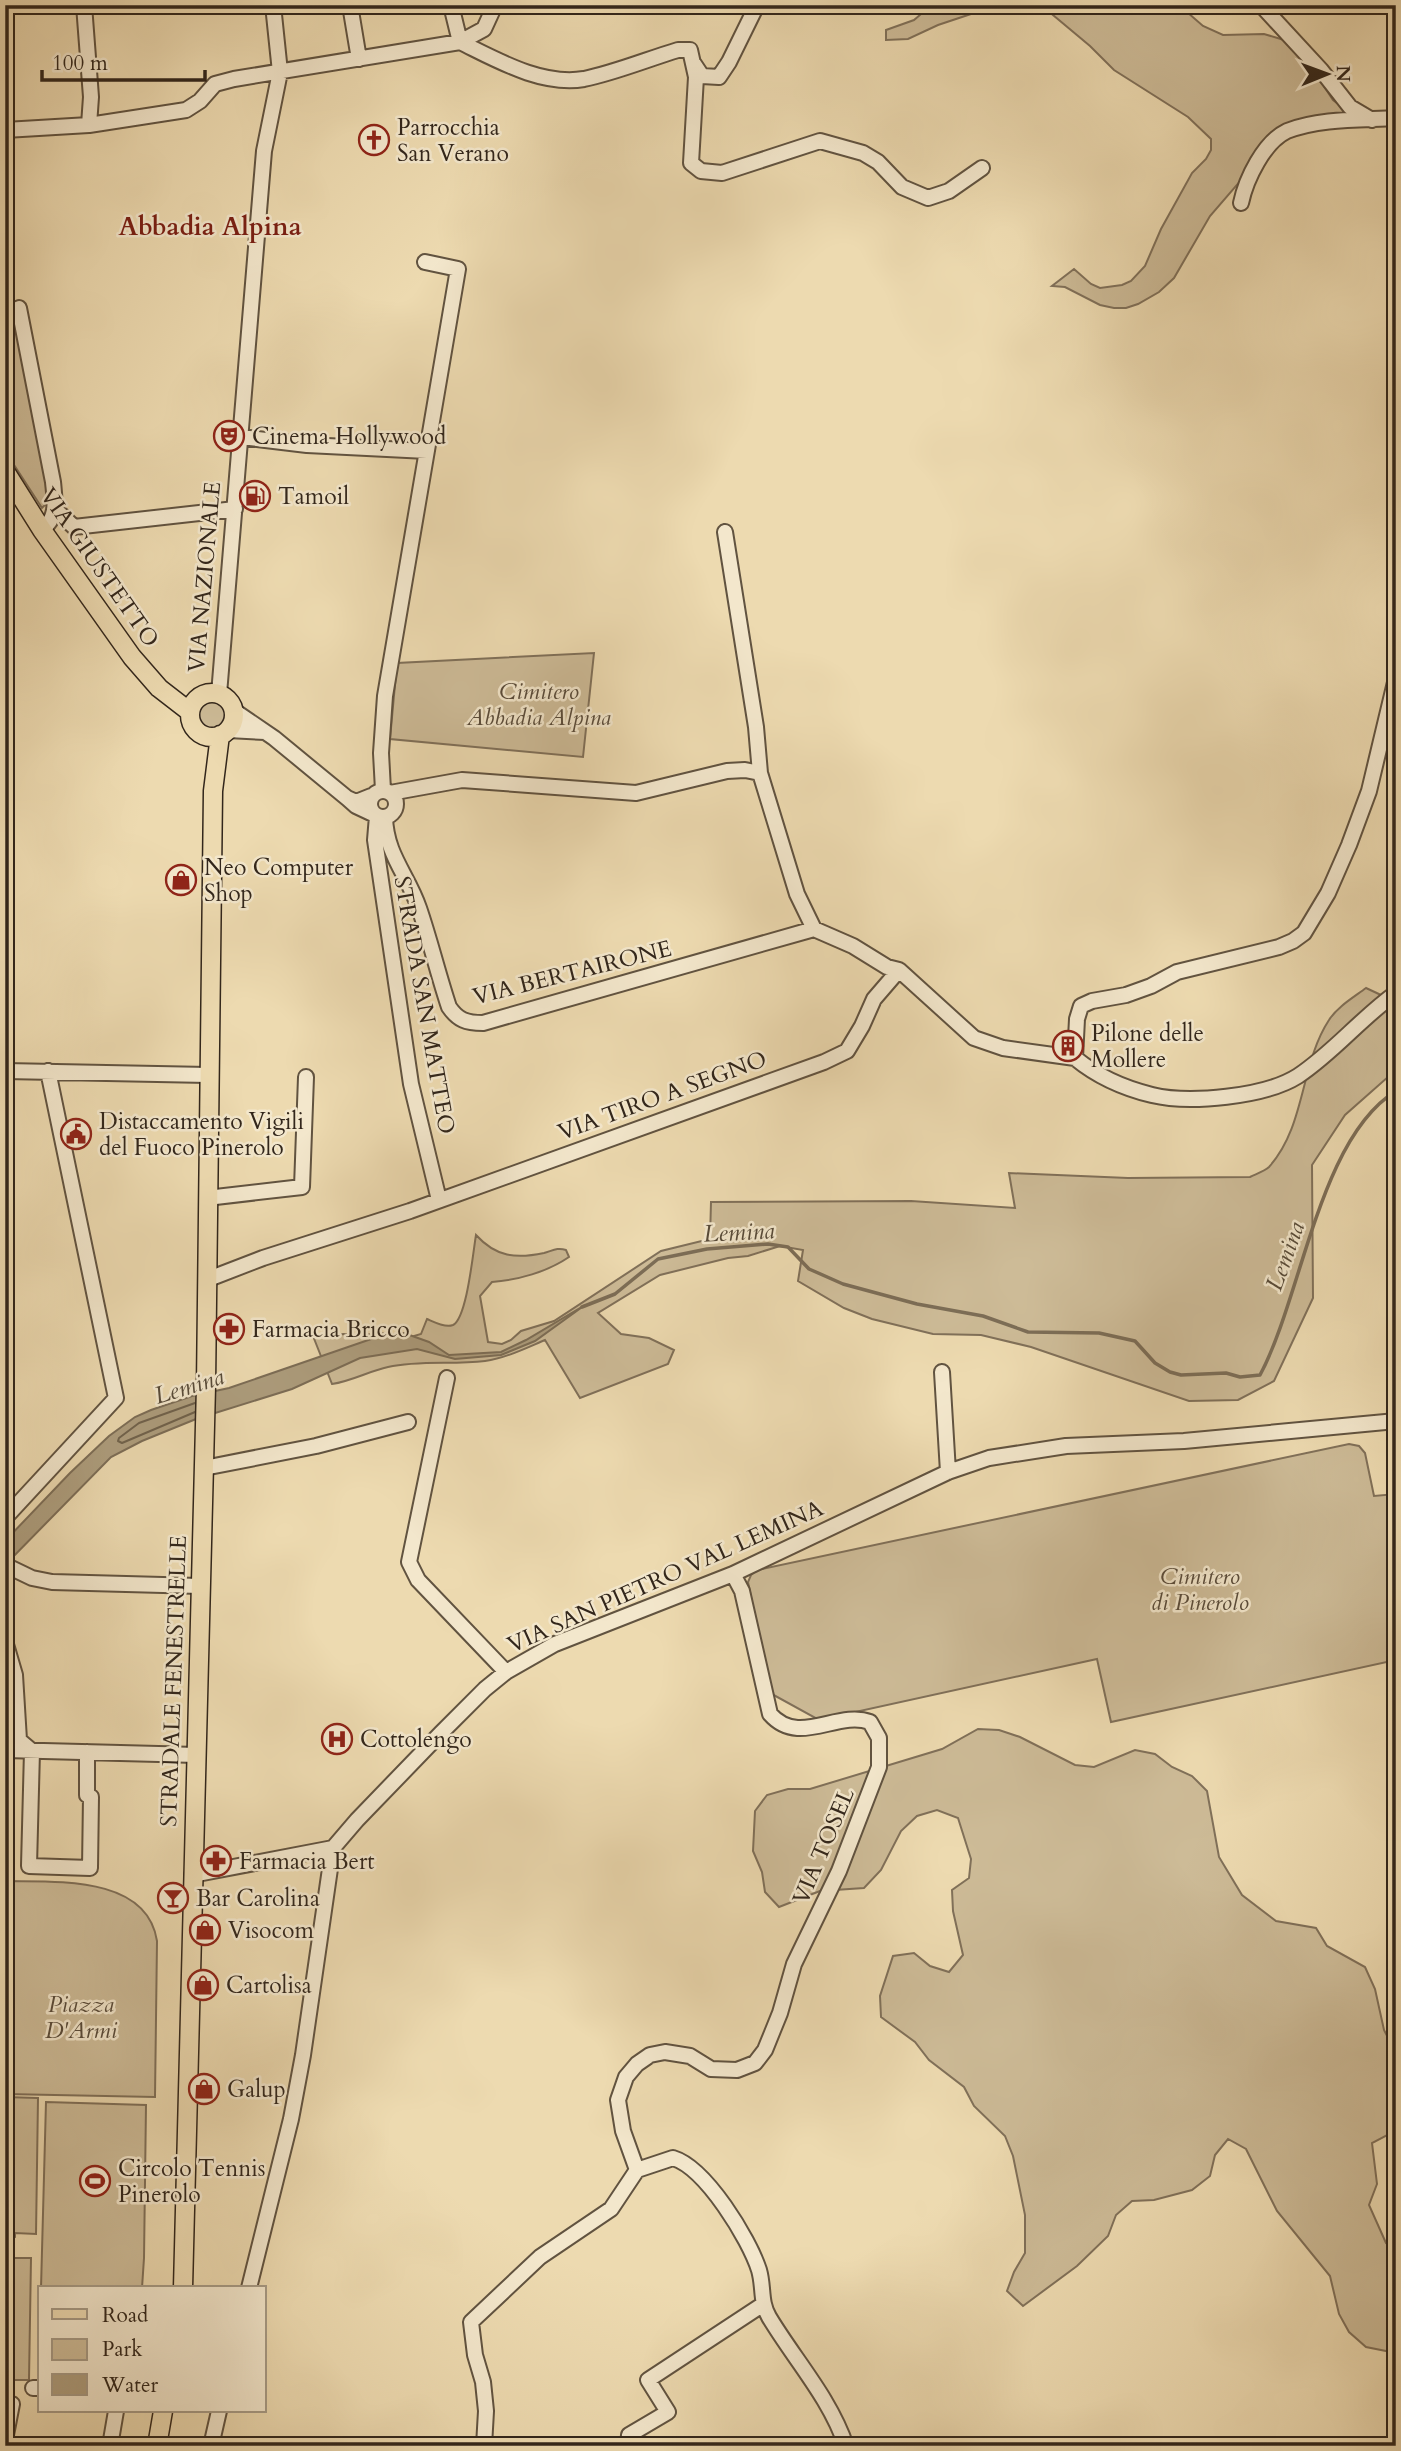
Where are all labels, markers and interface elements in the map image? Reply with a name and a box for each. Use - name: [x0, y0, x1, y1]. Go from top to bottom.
- scale bar: [42, 38, 205, 82]
- north arrow: [1292, 38, 1362, 108]
- text: 100 m: [52, 49, 108, 78]
- text: N: [1330, 65, 1356, 83]
- place label: Parrocchia San Verano: [397, 112, 509, 169]
- church icon: Parrocchia San Verano: [357, 123, 391, 157]
- district label: Abbadia Alpina: [118, 209, 302, 244]
- theatre icon: Cinema Hollywood: [212, 419, 246, 453]
- place label: Cinema Hollywood: [252, 421, 447, 452]
- fuel station icon: Tamoil: [238, 479, 272, 513]
- street label: VIA NAZIONALE: [181, 480, 228, 674]
- street label: VIA GIUSTETTO: [33, 481, 166, 653]
- place label: Tamoil: [278, 481, 349, 512]
- park label: Cimitero Abbadia Alpina: [466, 676, 611, 733]
- place label: Neo Computer Shop: [204, 852, 354, 909]
- shop icon: Neo Computer Shop: [164, 863, 198, 897]
- street label: STRADA SAN MATTEO: [387, 874, 462, 1137]
- street label: VIA BERTAIRONE: [470, 933, 675, 1012]
- place label: Pilone delle Mollere: [1091, 1018, 1204, 1075]
- building icon: Pilone delle Mollere: [1051, 1029, 1085, 1063]
- street label: VIA TIRO A SEGNO: [554, 1043, 771, 1148]
- place label: Distaccamento Vigili del Fuoco Pinerolo: [99, 1106, 304, 1163]
- public building icon: Distaccamento Vigili del Fuoco Pinerolo: [59, 1117, 93, 1151]
- water label: Lemina: [702, 1214, 776, 1251]
- water label: Lemina: [1258, 1217, 1313, 1295]
- pharmacy icon: Farmacia Bricco: [212, 1312, 246, 1346]
- place label: Farmacia Bricco: [252, 1314, 410, 1345]
- water label: Lemina: [150, 1360, 228, 1413]
- street label: VIA SAN PIETRO VAL LEMINA: [502, 1492, 829, 1660]
- street label: STRADALE FENESTRELLE: [153, 1535, 194, 1827]
- park label: Cimitero di Pinerolo: [1151, 1561, 1249, 1618]
- hospital icon: Cottolengo: [320, 1722, 354, 1756]
- place label: Cottolengo: [360, 1724, 472, 1755]
- street label: VIA TOSEL: [785, 1783, 862, 1909]
- pharmacy icon: Farmacia Bert: [199, 1844, 233, 1878]
- place label: Farmacia Bert: [239, 1846, 375, 1877]
- bar icon: Bar Carolina: [156, 1881, 190, 1915]
- place label: Bar Carolina: [196, 1883, 320, 1914]
- shop icon: Visocom: [188, 1913, 222, 1947]
- place label: Visocom: [228, 1915, 314, 1946]
- shop icon: Cartolisa: [186, 1968, 220, 2002]
- place label: Cartolisa: [226, 1970, 312, 2001]
- park label: Piazza D'Armi: [45, 1989, 118, 2046]
- shop icon: Galup: [187, 2072, 221, 2106]
- place label: Galup: [227, 2074, 286, 2105]
- place label: Circolo Tennis Pinerolo: [118, 2153, 265, 2210]
- sports icon: Circolo Tennis Pinerolo: [78, 2164, 112, 2198]
- legend: [38, 2286, 266, 2412]
- text: Road: [102, 2301, 148, 2330]
- text: Park: [102, 2335, 143, 2364]
- text: Water: [101, 2371, 158, 2400]

